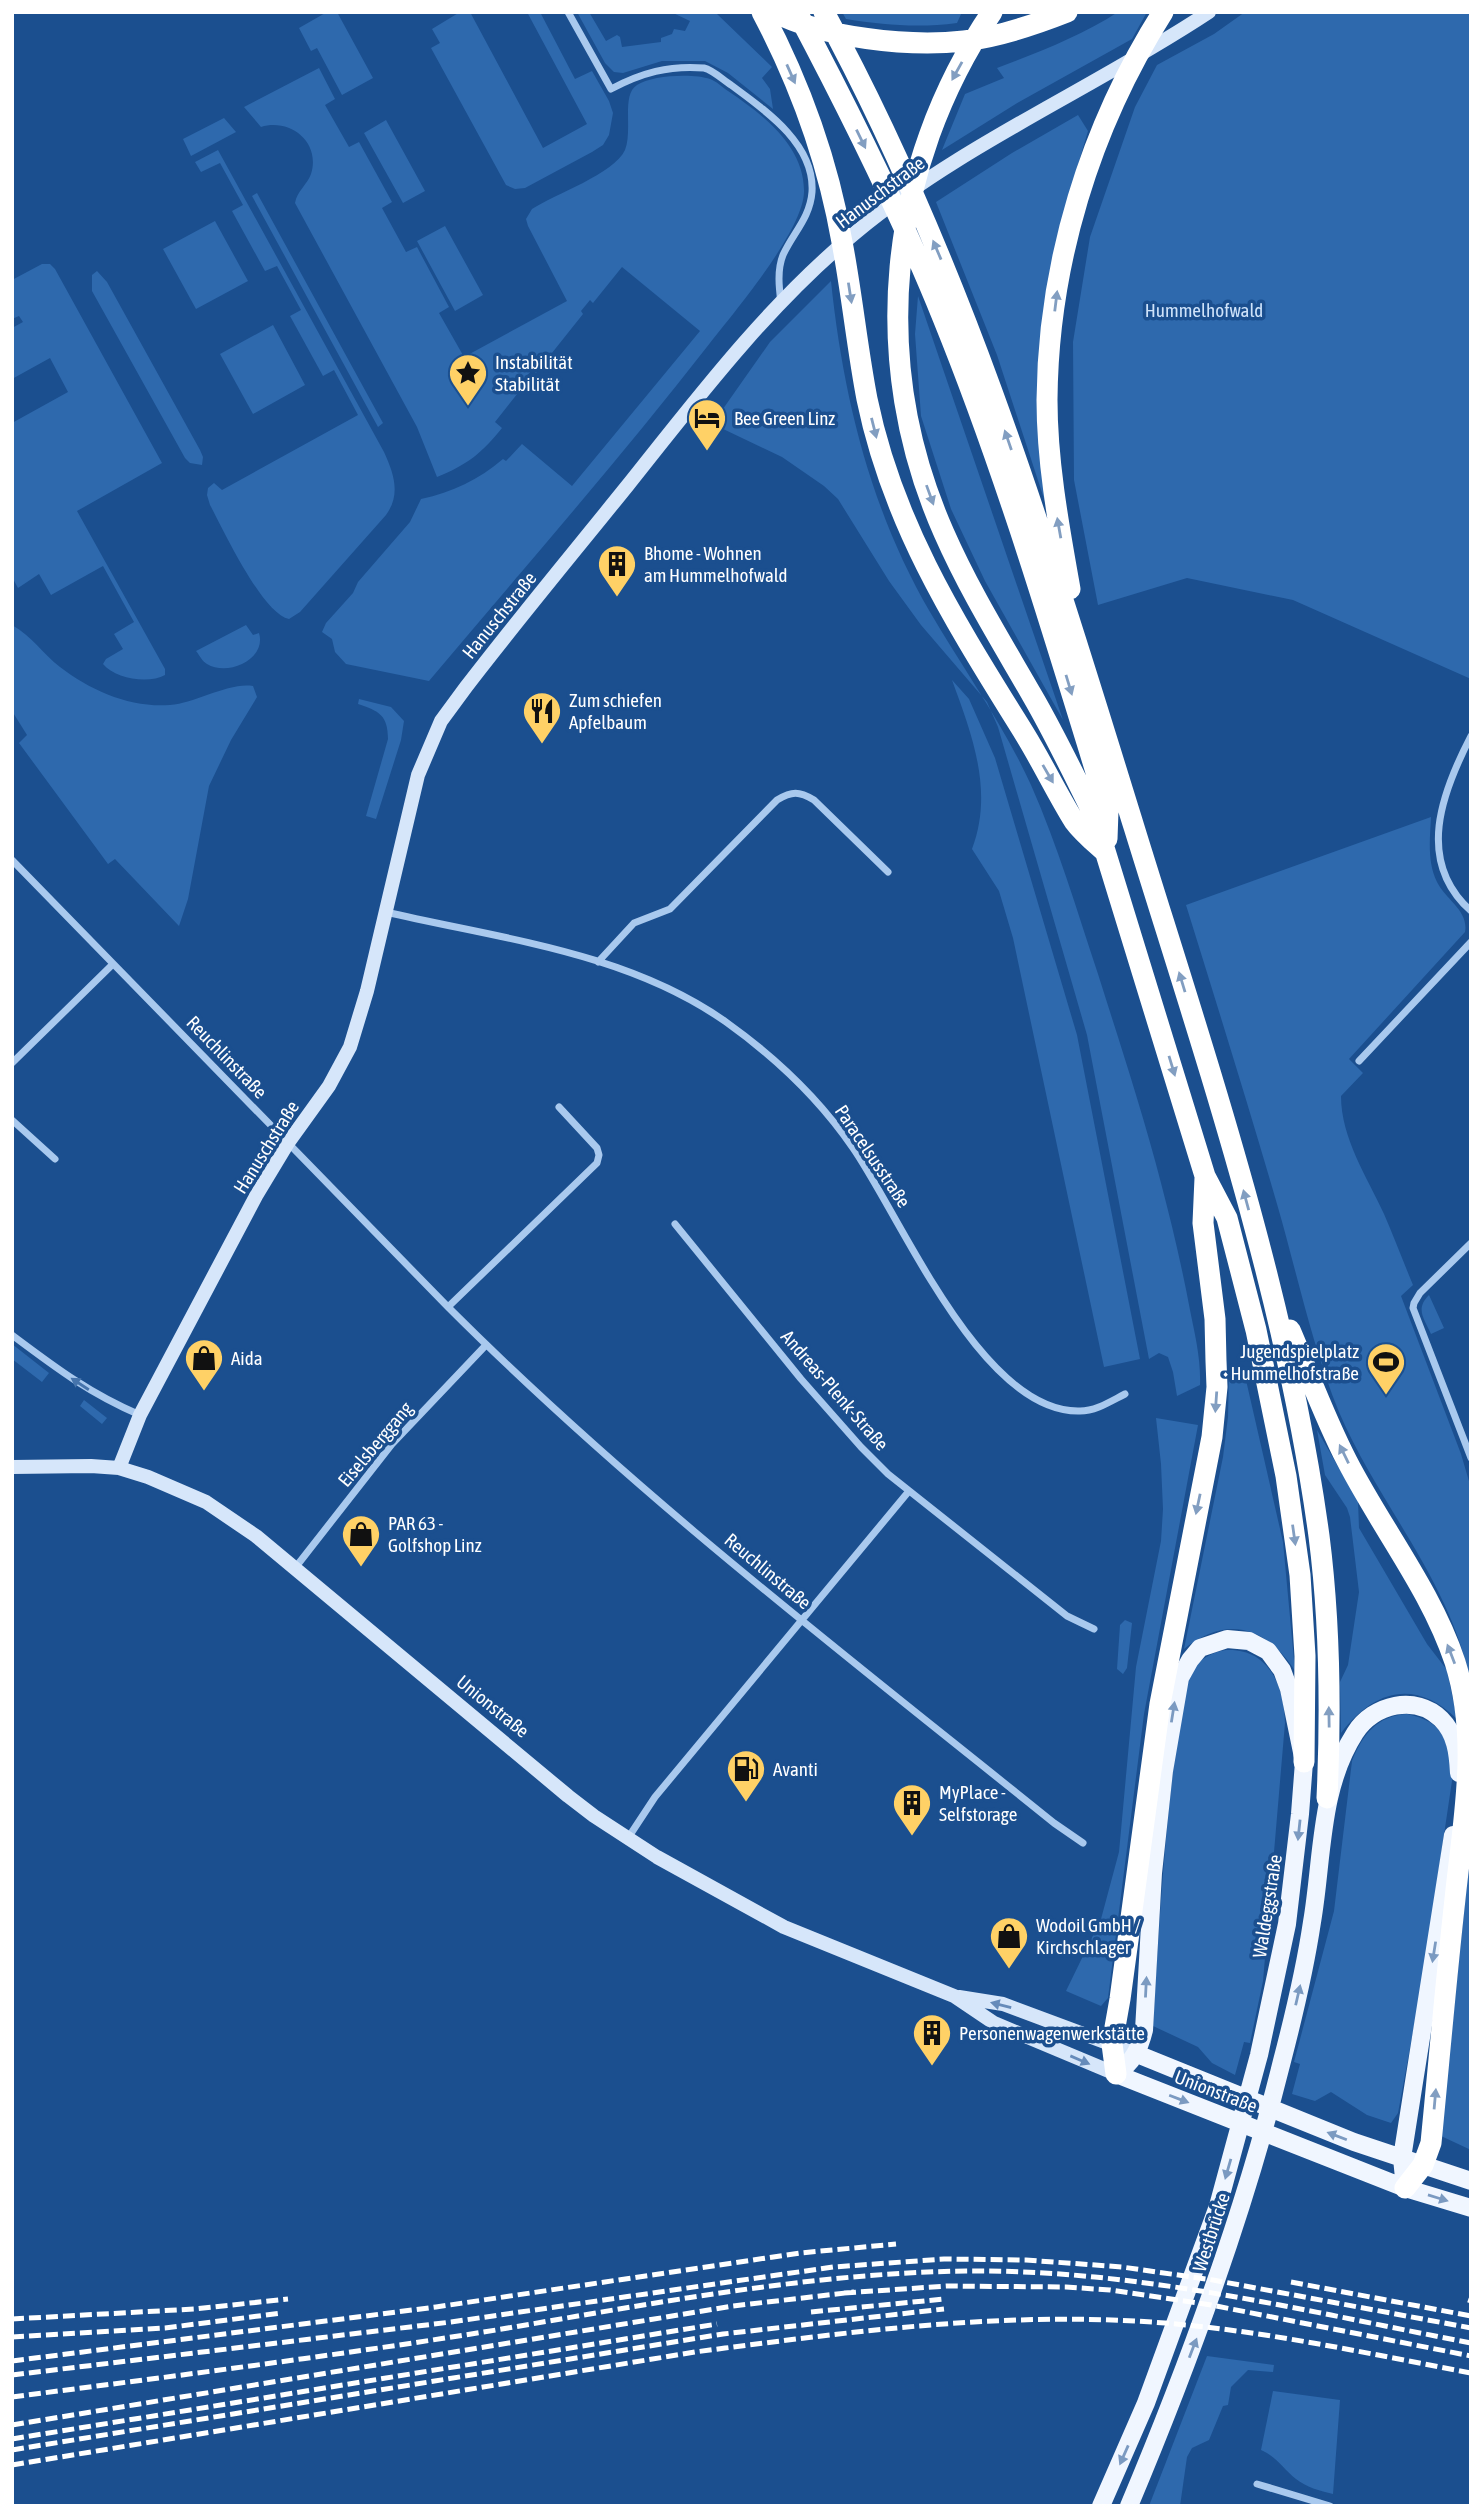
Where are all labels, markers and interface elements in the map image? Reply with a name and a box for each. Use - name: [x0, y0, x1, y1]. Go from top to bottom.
- one-way arrow: [951, 61, 963, 81]
- one-way arrow: [785, 64, 797, 84]
- one-way arrow: [856, 129, 867, 149]
- street label: Hanuschstraße: [831, 152, 929, 232]
- one-way arrow: [931, 239, 942, 260]
- one-way arrow: [845, 282, 856, 304]
- one-way arrow: [1050, 290, 1061, 312]
- park label: Hummelhofwald: [1145, 299, 1263, 321]
- place label: Instabilität Stabilität: [495, 351, 573, 395]
- place icon: Instabilität Stabilität: [447, 352, 489, 407]
- hotel icon: Bee Green Linz: [686, 397, 728, 452]
- place label: Bee Green Linz: [734, 407, 835, 429]
- one-way arrow: [869, 417, 880, 439]
- one-way arrow: [1002, 429, 1013, 450]
- one-way arrow: [924, 484, 935, 505]
- one-way arrow: [1053, 517, 1064, 539]
- place label: Bhome - Wohnen am Hummelhofwald: [644, 542, 788, 586]
- building icon: Bhome - Wohnen am Hummelhofwald: [596, 543, 638, 598]
- street label: Hanuschstraße: [457, 567, 541, 663]
- one-way arrow: [1064, 675, 1075, 696]
- place label: Zum schiefen Apfelbaum: [569, 689, 662, 733]
- restaurant icon: Zum schiefen Apfelbaum: [521, 690, 563, 745]
- one-way arrow: [1042, 764, 1055, 783]
- one-way arrow: [1176, 971, 1187, 992]
- street label: Reuchlinstraße: [182, 1011, 272, 1103]
- one-way arrow: [1167, 1056, 1178, 1077]
- street label: Hanuschstraße: [229, 1097, 303, 1197]
- street label: Paracelsusstraße: [831, 1101, 915, 1211]
- one-way arrow: [1241, 1189, 1251, 1210]
- street label: Andreas-Plenk-Straße: [777, 1325, 893, 1455]
- shop icon: Aida: [183, 1337, 225, 1392]
- place label: Jugendspielplatz - Hummelhofstraße: [1223, 1340, 1359, 1384]
- sports icon: Jugendspielplatz - Hummelhofstraße: [1365, 1341, 1407, 1396]
- place label: Aida: [231, 1347, 263, 1369]
- one-way arrow: [70, 1378, 89, 1391]
- one-way arrow: [1210, 1392, 1221, 1414]
- street label: Eiselsberggang: [333, 1396, 417, 1491]
- one-way arrow: [1338, 1444, 1350, 1464]
- one-way arrow: [1193, 1493, 1204, 1515]
- place label: PAR 63 - Golfshop Linz: [388, 1512, 482, 1556]
- shop icon: PAR 63 - Golfshop Linz: [340, 1513, 382, 1568]
- one-way arrow: [1289, 1524, 1300, 1546]
- street label: Reuchlinstraße: [720, 1529, 816, 1613]
- one-way arrow: [1446, 1644, 1457, 1665]
- street label: Unionstraße: [452, 1670, 534, 1742]
- one-way arrow: [1168, 1701, 1179, 1723]
- one-way arrow: [1323, 1706, 1335, 1728]
- fuel station icon: Avanti: [725, 1748, 767, 1803]
- place label: Avanti: [773, 1758, 818, 1780]
- place label: MyPlace - Selfstorage: [939, 1781, 1017, 1825]
- building icon: MyPlace - Selfstorage: [891, 1782, 933, 1837]
- one-way arrow: [1293, 1819, 1304, 1841]
- street label: Waldeggstraße: [1248, 1853, 1286, 1959]
- place label: Wodoil GmbH / Kirchschlager: [1036, 1914, 1141, 1958]
- shop icon: Wodoil GmbH / Kirchschlager: [988, 1915, 1030, 1970]
- one-way arrow: [1428, 1941, 1439, 1963]
- one-way arrow: [1141, 1976, 1152, 1998]
- one-way arrow: [1293, 1984, 1304, 2006]
- one-way arrow: [990, 1999, 1012, 2010]
- building icon: Personenwagenwerkstätte: [911, 2012, 953, 2067]
- place label: Personenwagenwerkstätte: [959, 2022, 1145, 2044]
- one-way arrow: [1070, 2054, 1091, 2065]
- street label: Unionstraße: [1172, 2065, 1260, 2117]
- one-way arrow: [1430, 2087, 1441, 2109]
- one-way arrow: [1169, 2094, 1190, 2105]
- one-way arrow: [1327, 2130, 1348, 2141]
- one-way arrow: [1223, 2158, 1233, 2179]
- street label: Westbrücke: [1188, 2190, 1234, 2274]
- one-way arrow: [1428, 2193, 1449, 2203]
- one-way arrow: [1188, 2337, 1199, 2358]
- one-way arrow: [1118, 2444, 1129, 2465]

